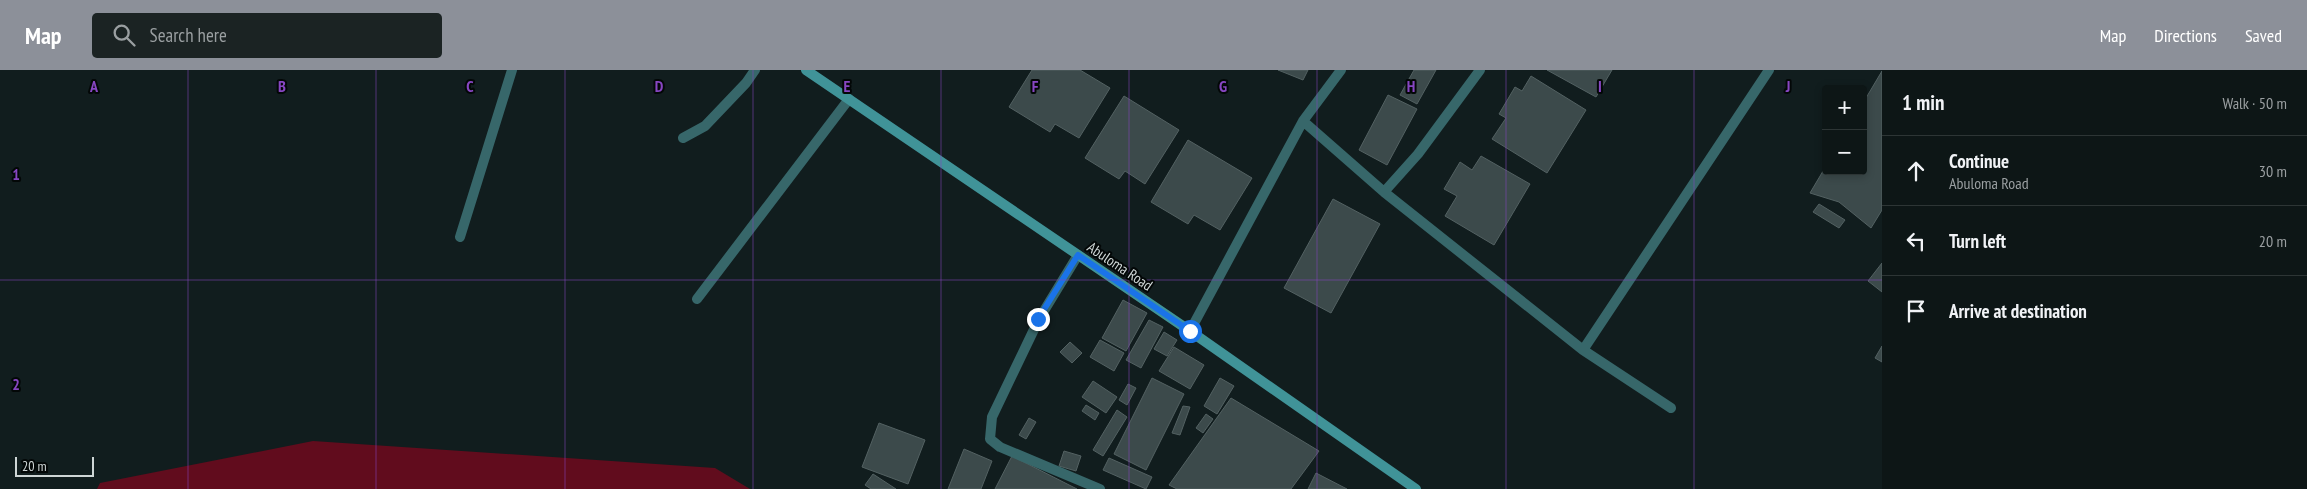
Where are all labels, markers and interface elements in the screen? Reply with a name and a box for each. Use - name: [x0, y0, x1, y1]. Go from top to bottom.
- search box: [92, 13, 442, 58]
- text: Map: [25, 20, 62, 51]
- icon: search: [110, 21, 138, 49]
- text: Search here: [150, 23, 227, 47]
- text: Map: [2100, 24, 2126, 47]
- text: Directions: [2154, 24, 2217, 47]
- text: Saved: [2245, 24, 2282, 47]
- text: A: [89, 76, 99, 96]
- text: B: [278, 76, 286, 96]
- text: C: [466, 76, 474, 96]
- text: D: [655, 76, 664, 96]
- text: E: [844, 76, 851, 96]
- text: F: [1032, 76, 1039, 96]
- text: G: [1219, 76, 1227, 96]
- text: H: [1407, 76, 1415, 96]
- text: I: [1598, 76, 1602, 96]
- text: J: [1785, 76, 1790, 96]
- map controls: [1822, 85, 1867, 175]
- button: +: [1822, 85, 1867, 130]
- text: 1 min: [1902, 89, 1944, 116]
- text: Walk · 50 m: [2222, 93, 2287, 113]
- button: −: [1822, 130, 1867, 175]
- text: Continue: [1949, 149, 2009, 173]
- icon: ahead: [1902, 157, 1930, 185]
- text: 30 m: [2259, 161, 2287, 181]
- text: 1: [12, 164, 20, 184]
- text: Abuloma Road: [1949, 173, 2029, 193]
- icon: left: [1902, 227, 1930, 255]
- text: Turn left: [1949, 229, 2006, 253]
- text: 20 m: [2259, 231, 2287, 251]
- street label: Abuloma Road: [1084, 237, 1156, 295]
- icon: arrive: [1902, 297, 1930, 325]
- text: Arrive at destination: [1949, 299, 2087, 323]
- route end: [1027, 308, 1050, 331]
- route start: [1179, 320, 1202, 343]
- text: 2: [12, 374, 20, 394]
- scale bar: [15, 454, 94, 477]
- text: 20 m: [22, 457, 47, 475]

